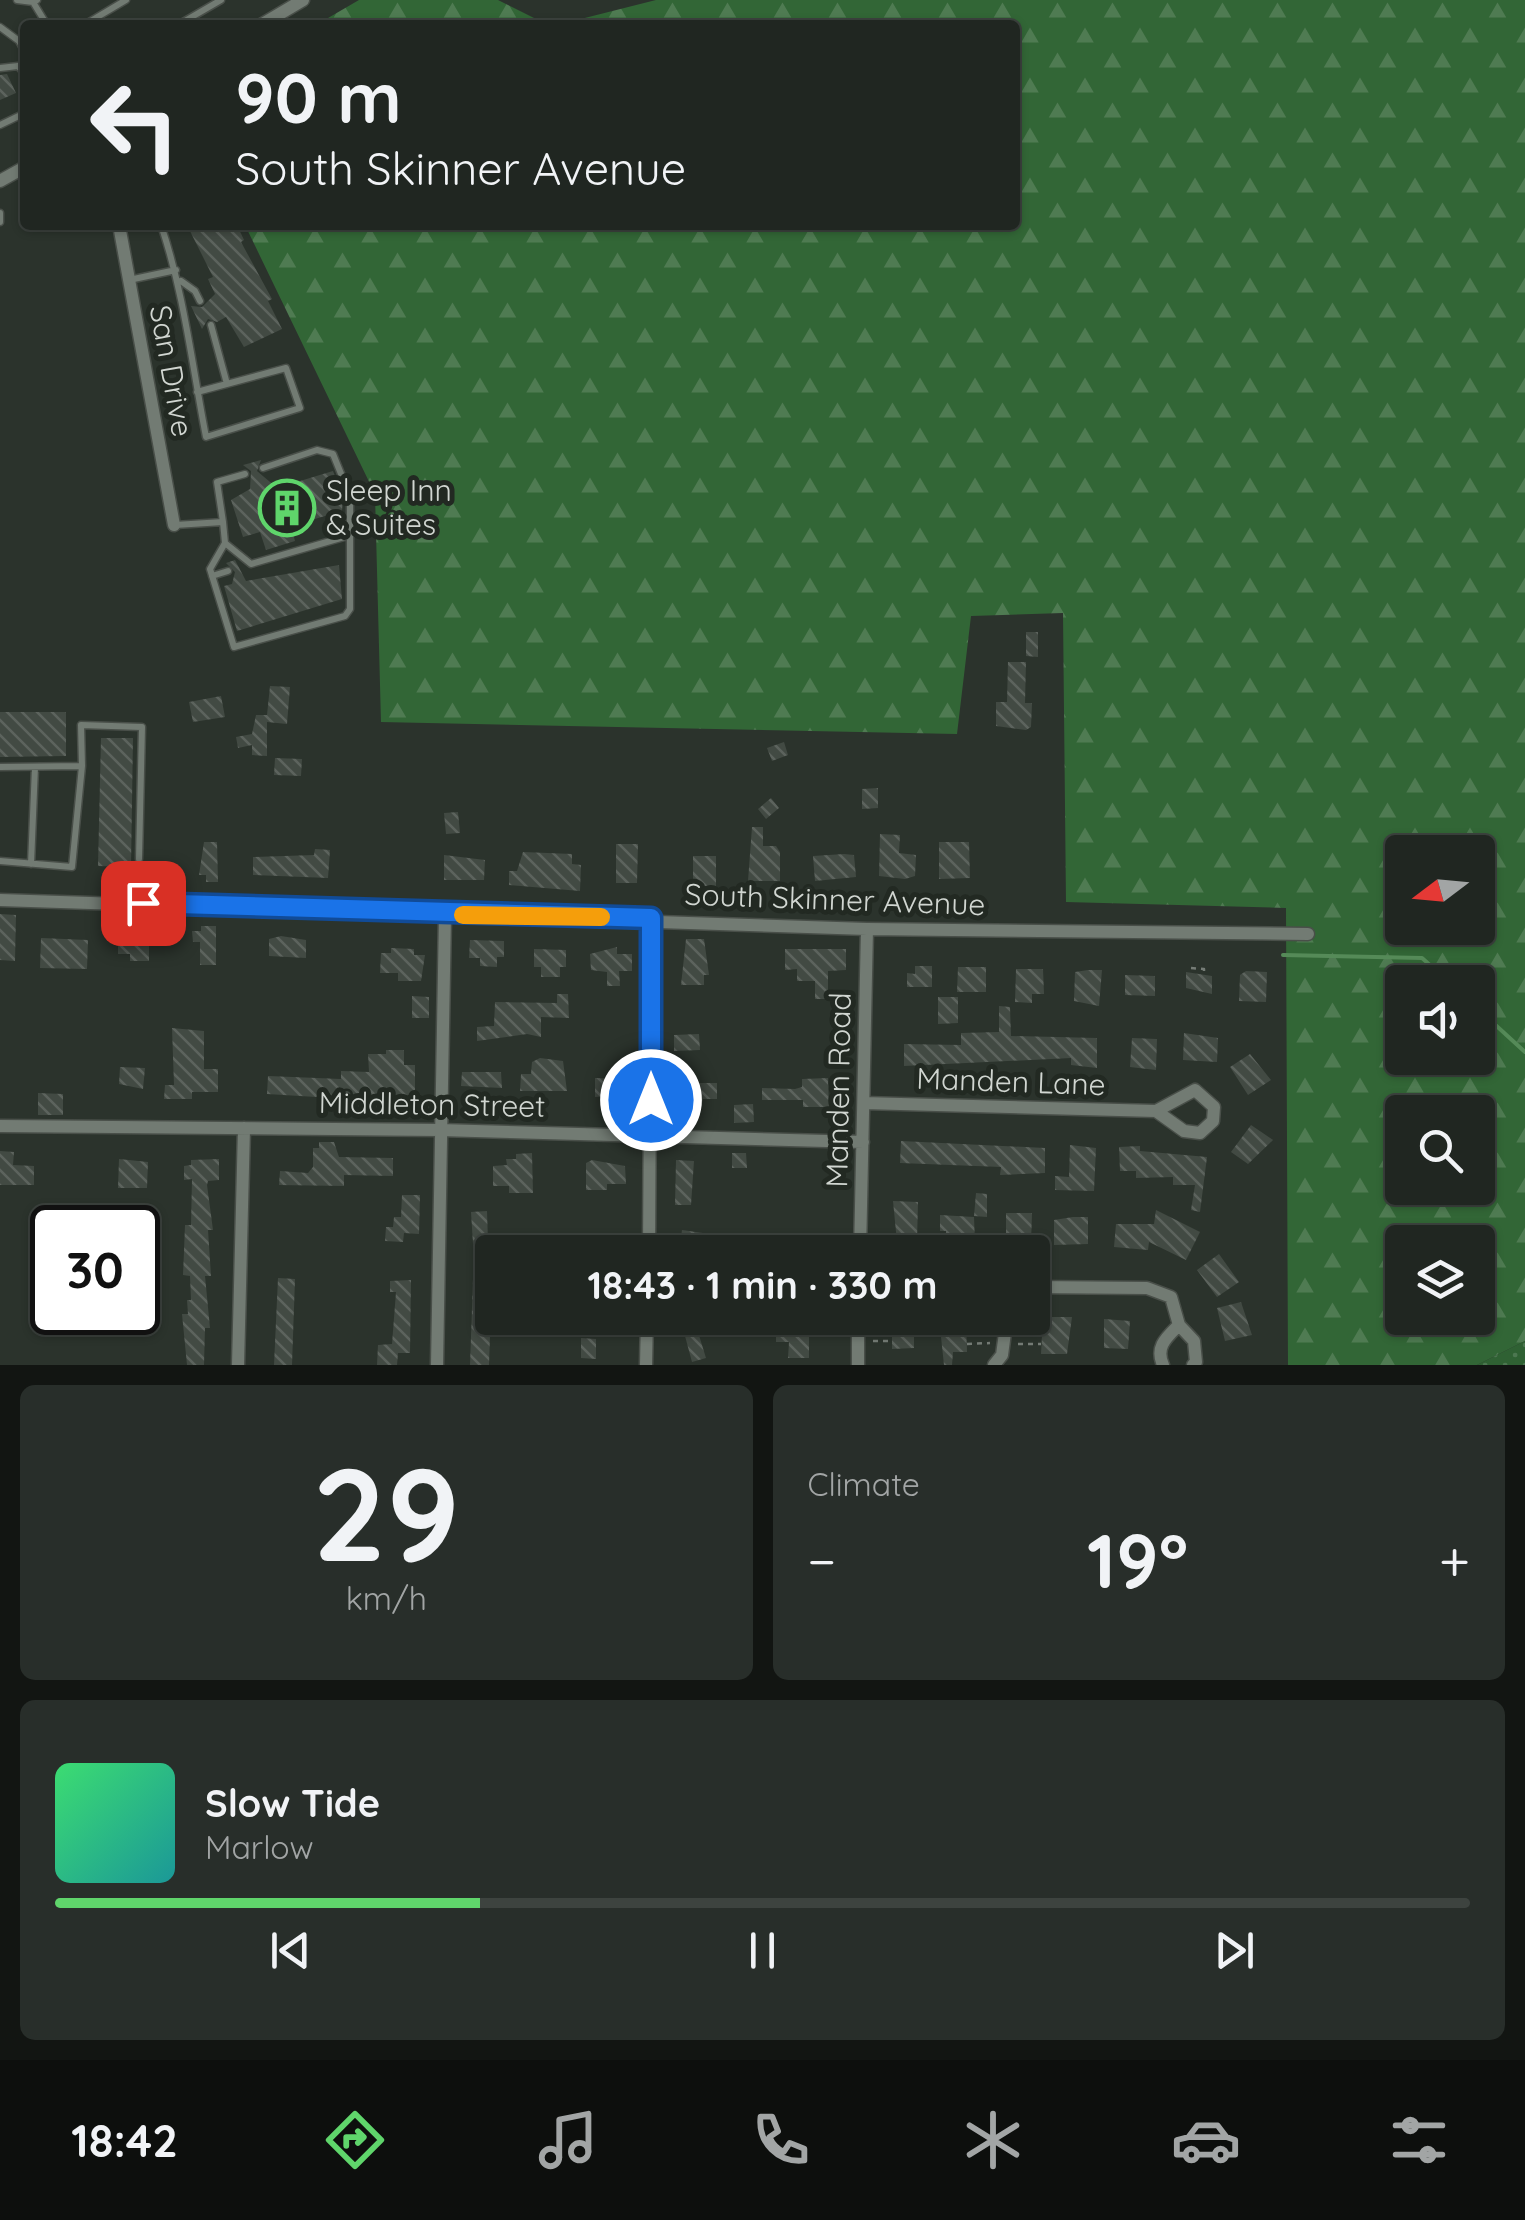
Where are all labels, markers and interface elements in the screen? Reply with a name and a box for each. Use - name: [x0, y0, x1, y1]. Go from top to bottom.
- text: 90 m: [235, 53, 402, 141]
- icon: left: [70, 60, 200, 190]
- text: South Skinner Avenue: [235, 140, 686, 196]
- street label: San Drive: [142, 302, 202, 440]
- place label: Sleep Inn & Suites: [326, 471, 452, 543]
- building icon: Sleep Inn & Suites: [257, 478, 317, 538]
- north arrow: [1385, 835, 1495, 945]
- map controls: [1385, 835, 1495, 1335]
- pin: [101, 861, 186, 946]
- street label: South Skinner Avenue: [684, 875, 986, 923]
- icon: arrive: [116, 876, 171, 931]
- button: sound: [1385, 965, 1495, 1075]
- street label: Manden Road: [817, 992, 859, 1188]
- position arrow: [599, 1048, 703, 1152]
- street label: Manden Lane: [916, 1059, 1106, 1103]
- street label: Middleton Street: [318, 1083, 546, 1125]
- button: search: [1385, 1095, 1495, 1205]
- speed limit sign: 30: [30, 1205, 160, 1335]
- button: layers: [1385, 1225, 1495, 1335]
- text: 18:43 · 1 min · 330 m: [587, 1261, 938, 1309]
- text: 29: [312, 1431, 460, 1594]
- text: Climate: [808, 1464, 920, 1504]
- text: 19°: [1087, 1513, 1188, 1607]
- text: −: [808, 1526, 836, 1595]
- text: +: [1439, 1526, 1470, 1595]
- text: km/h: [346, 1578, 427, 1618]
- text: Slow Tide: [205, 1779, 380, 1827]
- text: Marlow: [205, 1827, 314, 1867]
- icon: previous: [263, 1923, 318, 1978]
- icon: pause: [735, 1923, 790, 1978]
- icon: next: [1207, 1923, 1262, 1978]
- icon: directions: [320, 2105, 390, 2175]
- icon: music: [533, 2105, 603, 2175]
- icon: phone: [746, 2105, 816, 2175]
- icon: climate: [958, 2105, 1028, 2175]
- icon: car: [1171, 2105, 1241, 2175]
- icon: filters: [1384, 2105, 1454, 2175]
- text: 18:42: [71, 2112, 178, 2168]

